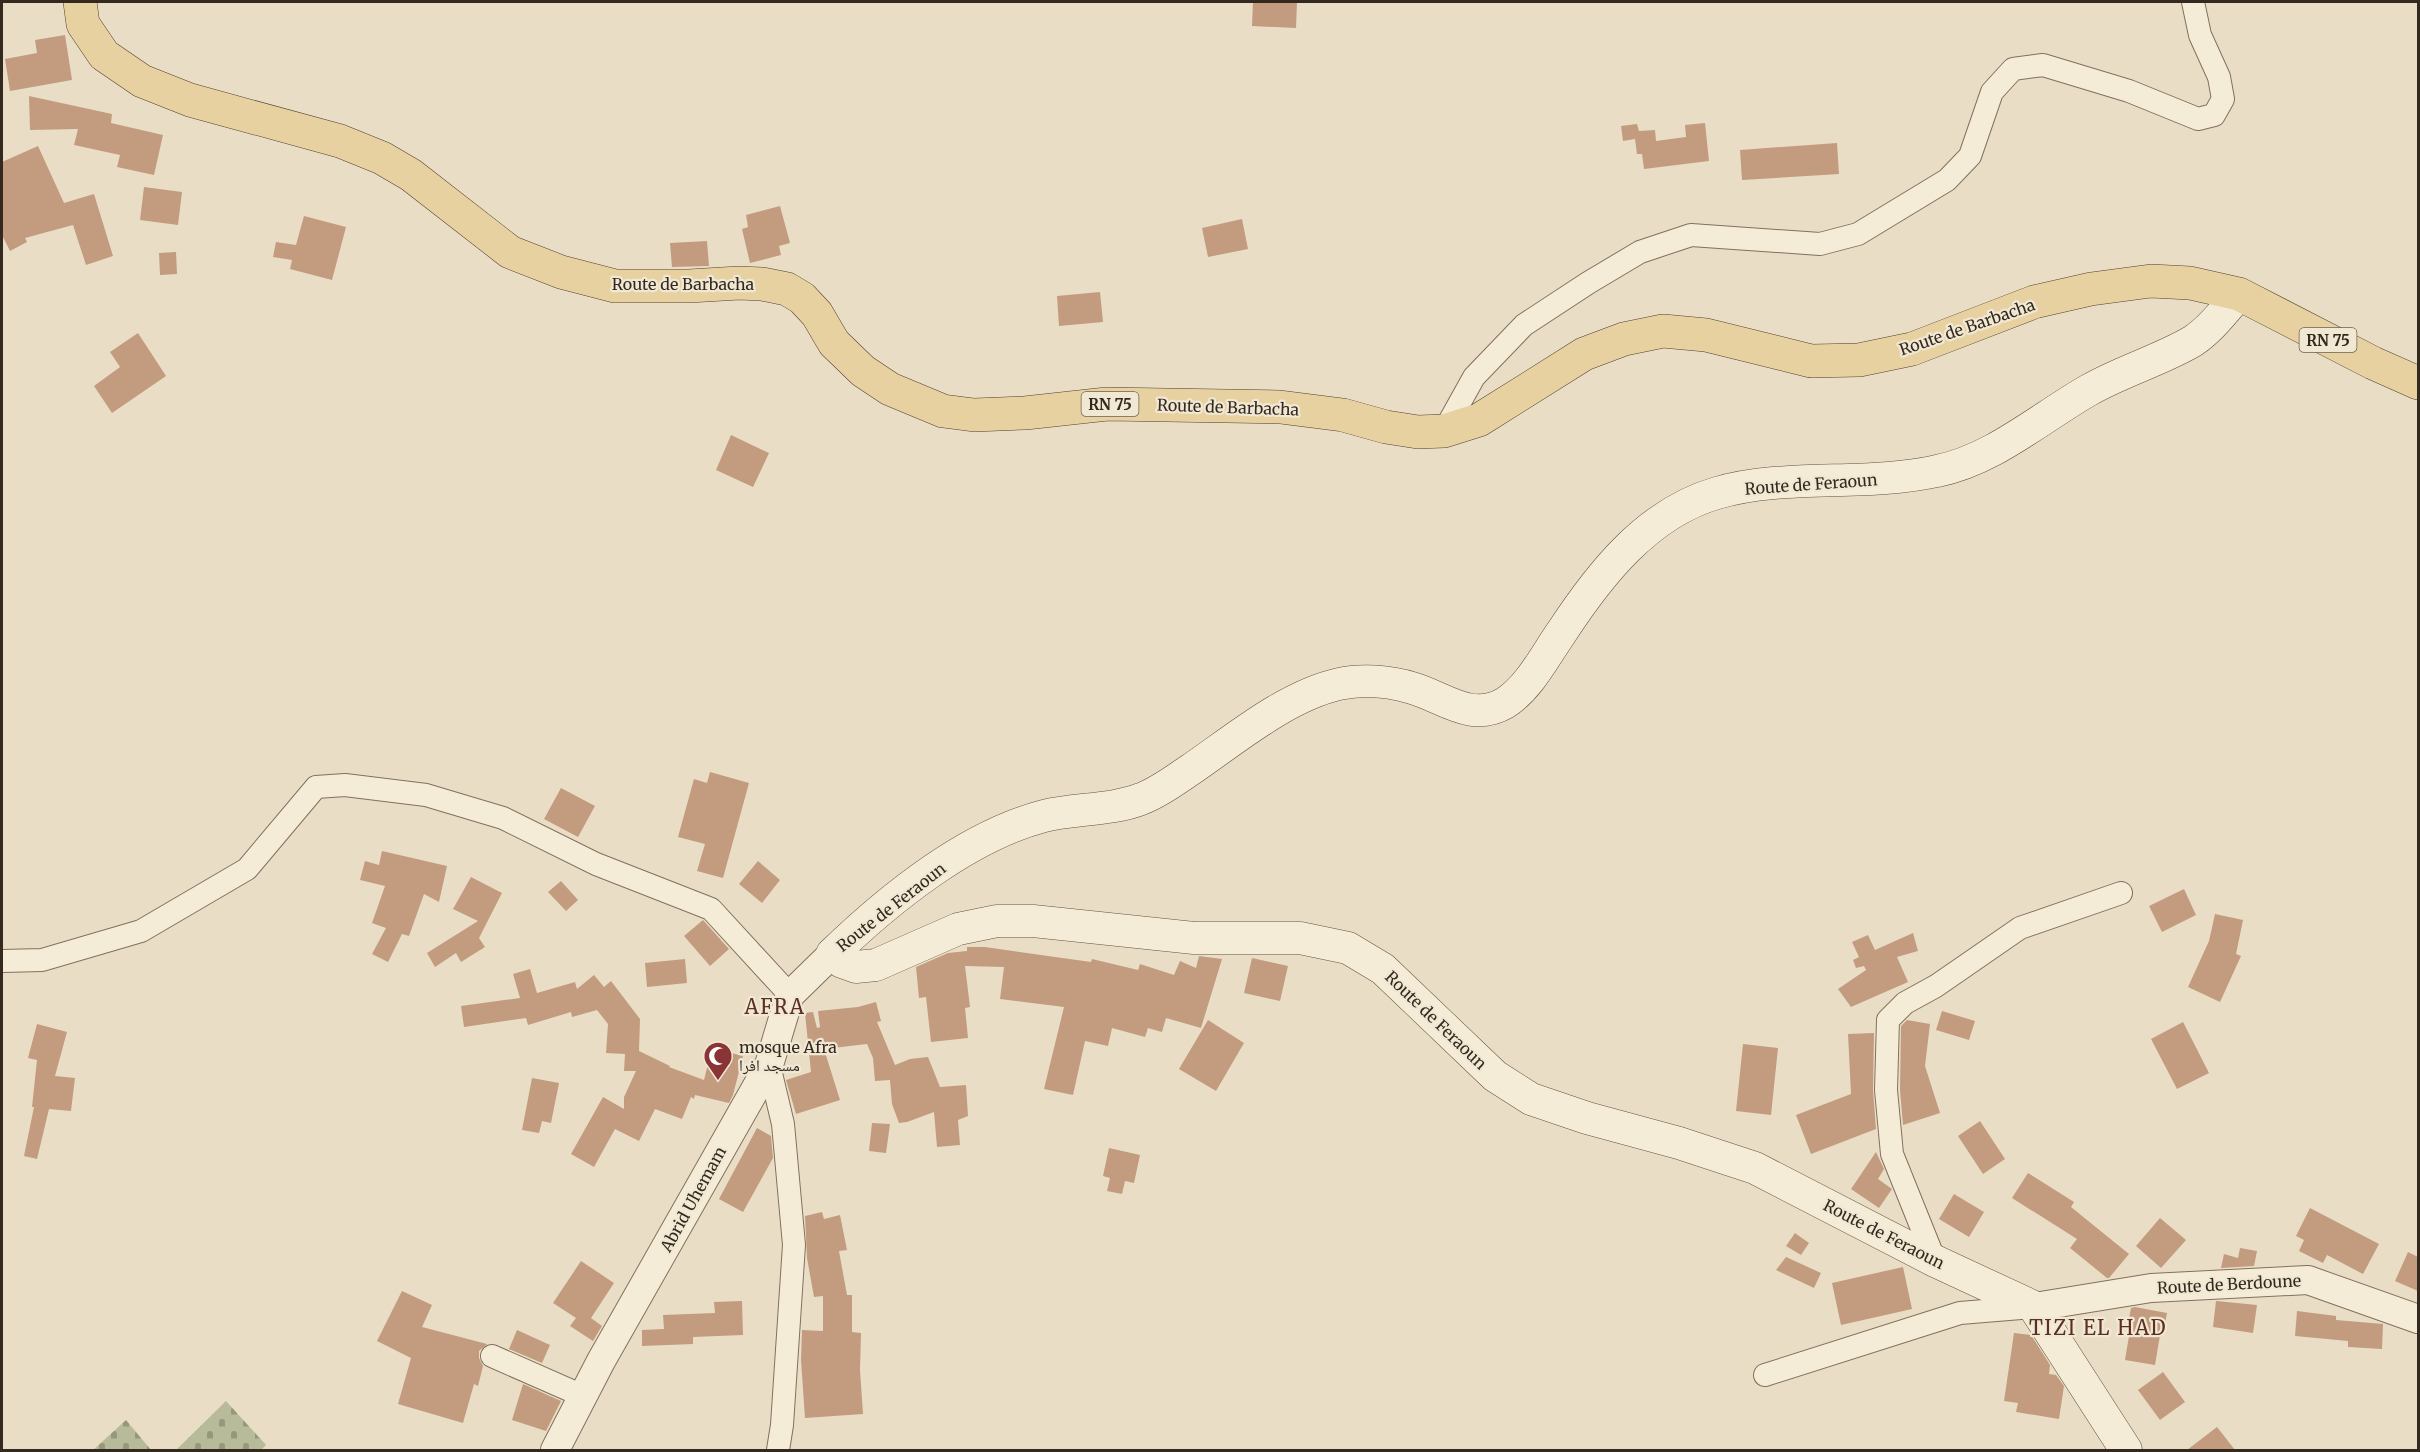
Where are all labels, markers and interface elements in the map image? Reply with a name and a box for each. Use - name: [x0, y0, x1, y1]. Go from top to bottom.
- street label: Route de Barbacha: [612, 274, 755, 294]
- street label: Route de Barbacha: [1896, 294, 2038, 360]
- road number: RN 75: [2300, 328, 2356, 352]
- road number: RN 75: [1082, 392, 1138, 416]
- street label: Route de Barbacha: [1157, 395, 1300, 419]
- street label: Route de Feraoun: [1744, 469, 1879, 499]
- street label: Route de Feraoun: [832, 858, 950, 956]
- street label: Route de Feraoun: [1381, 967, 1491, 1074]
- district label: AFRA: [744, 994, 805, 1019]
- place label: mosque Afra مسجد افرا: [739, 1037, 837, 1075]
- mosque icon: mosque Afra مسجد افرا: [702, 1040, 734, 1082]
- street label: Abrid Uhemam: [655, 1143, 730, 1256]
- street label: Route de Feraoun: [1820, 1195, 1948, 1273]
- street label: Route de Berdoune: [2156, 1270, 2302, 1298]
- district label: TIZI EL HAD: [2029, 1315, 2167, 1340]

